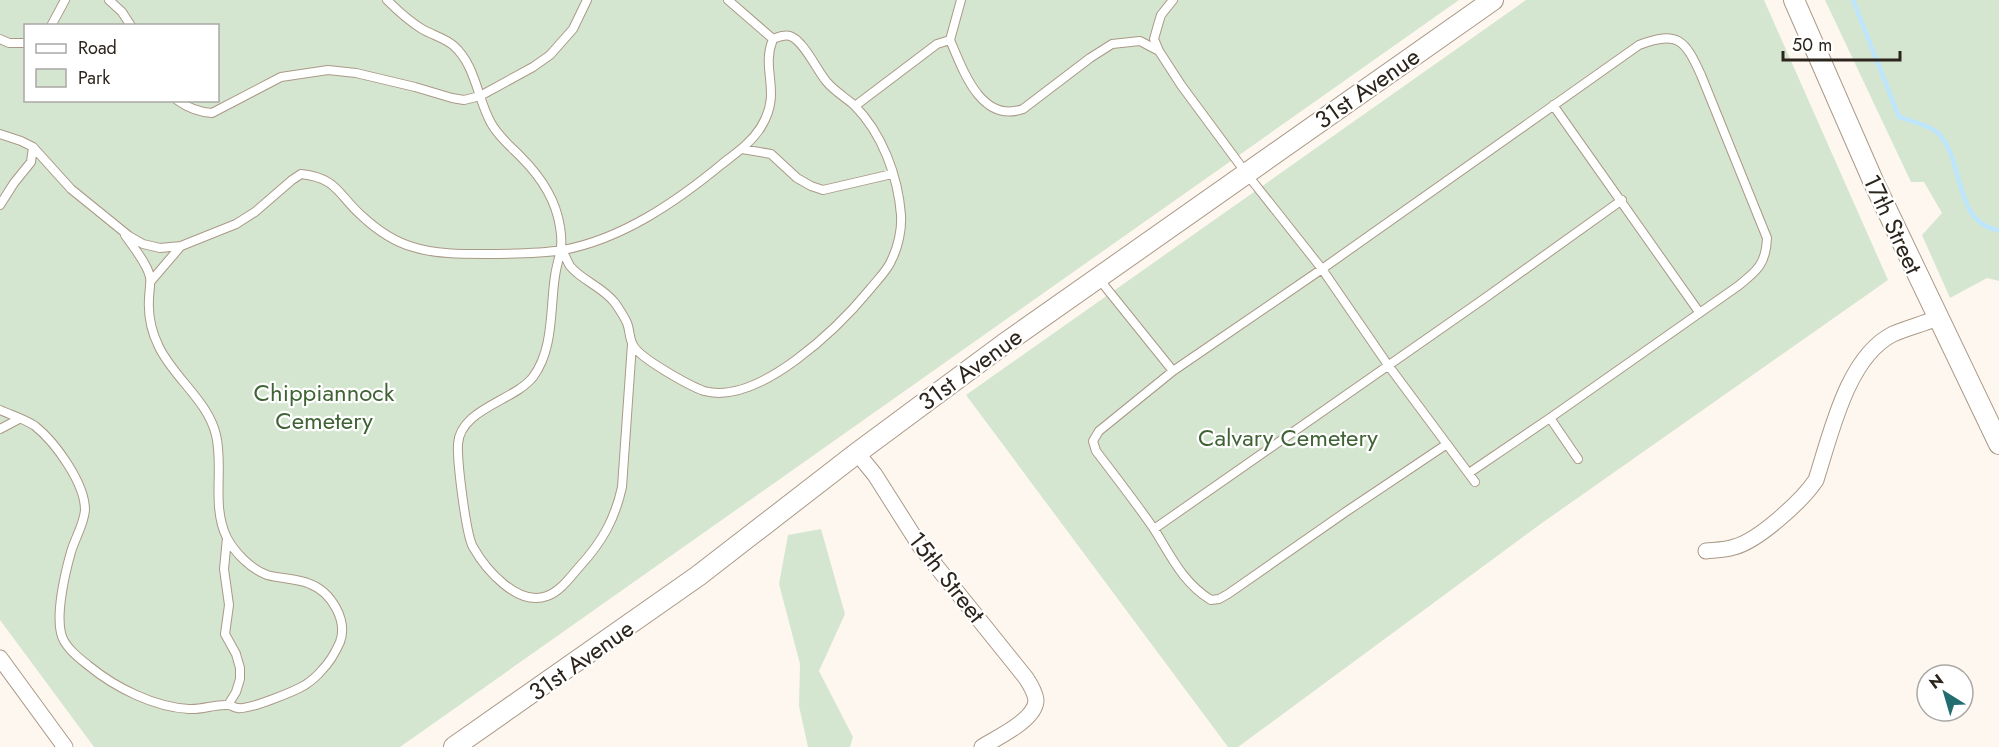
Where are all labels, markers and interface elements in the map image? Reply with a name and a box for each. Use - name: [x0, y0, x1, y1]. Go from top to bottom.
- legend: [24, 24, 219, 102]
- scale bar: [1783, 24, 1900, 62]
- text: 50 m: [1792, 32, 1832, 58]
- text: Road: [78, 35, 117, 61]
- street label: 31st Avenue: [1307, 39, 1427, 137]
- text: Park: [78, 65, 110, 91]
- street label: 17th Street: [1855, 168, 1931, 280]
- street label: 31st Avenue: [911, 319, 1029, 419]
- park label: Chippiannock Cemetery: [254, 375, 395, 438]
- park label: Calvary Cemetery: [1198, 420, 1378, 455]
- street label: 15th Street: [900, 524, 994, 630]
- street label: 31st Avenue: [521, 611, 641, 709]
- north arrow: [1915, 663, 1975, 723]
- text: N: [1924, 668, 1948, 694]

